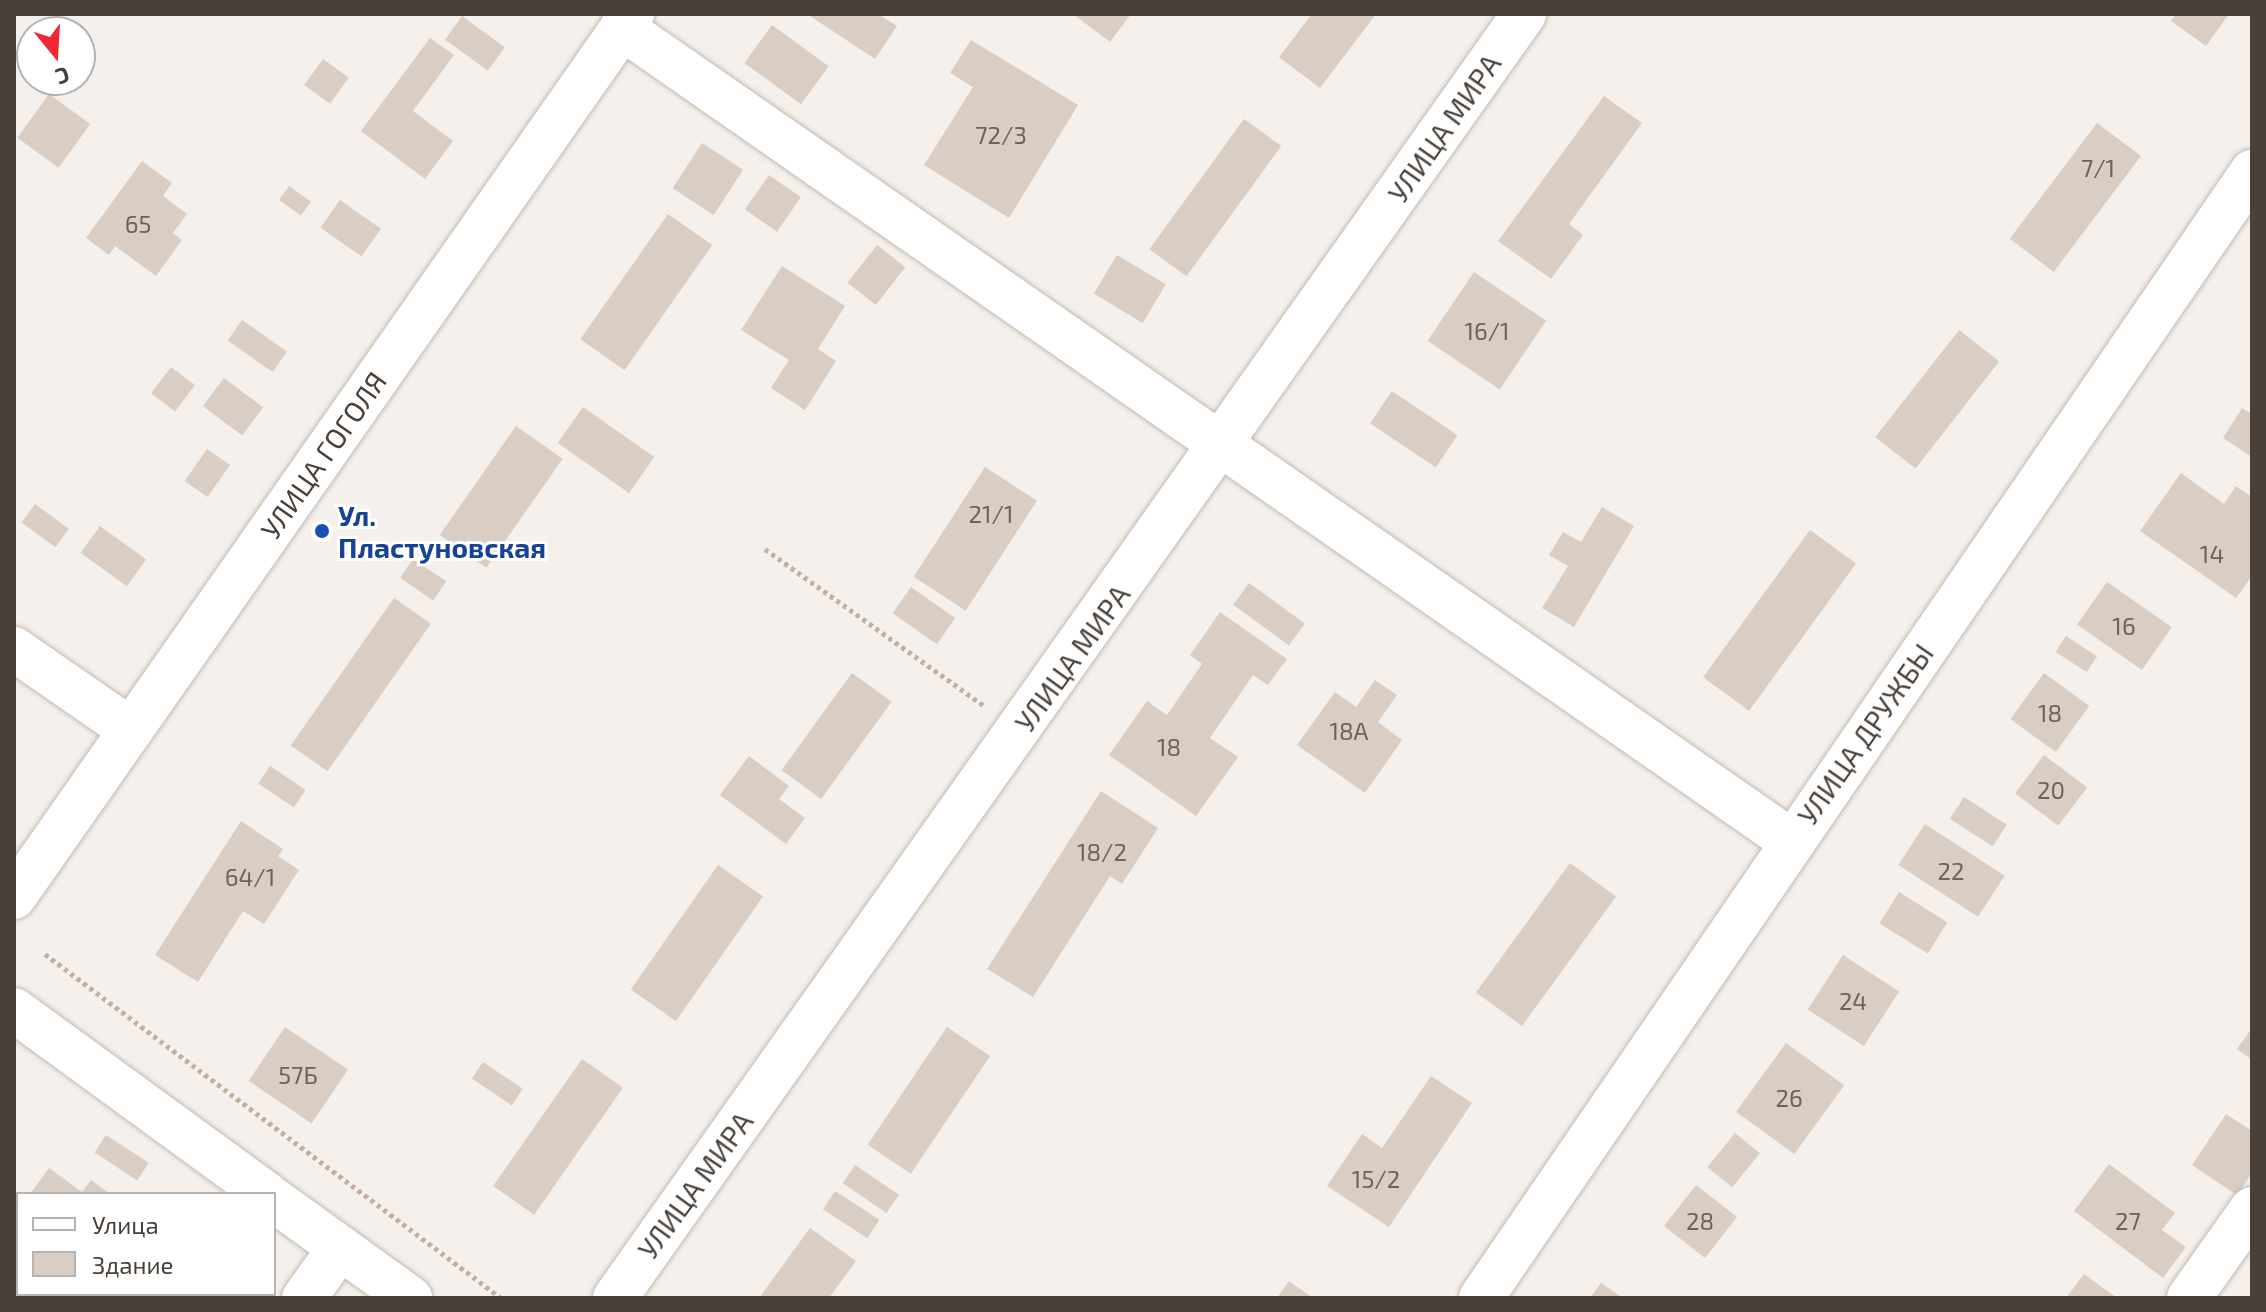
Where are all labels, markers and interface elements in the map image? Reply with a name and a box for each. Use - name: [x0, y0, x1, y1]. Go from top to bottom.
- north arrow: [16, 16, 96, 96]
- street label: УЛИЦА МИРА: [1381, 48, 1507, 208]
- text: С: [53, 63, 73, 91]
- house number: 72/3: [975, 121, 1027, 149]
- house number: 7/1: [2081, 154, 2115, 182]
- house number: 65: [125, 210, 151, 238]
- house number: 16/1: [1464, 317, 1510, 345]
- street label: УЛИЦА ГОГОЛЯ: [253, 365, 393, 545]
- place label: Ул. Пластуновская: [338, 498, 546, 564]
- house number: 21/1: [969, 500, 1013, 528]
- marker: Ул. Пластуновская: [313, 522, 331, 540]
- house number: 14: [2200, 540, 2224, 568]
- street label: УЛИЦА МИРА: [1008, 578, 1136, 738]
- house number: 16: [2112, 612, 2136, 640]
- street label: УЛИЦА ДРУЖБЫ: [1790, 637, 1940, 831]
- house number: 18: [2038, 699, 2062, 727]
- house number: 18А: [1329, 717, 1369, 745]
- house number: 18: [1157, 733, 1181, 761]
- house number: 20: [2037, 776, 2065, 804]
- house number: 18/2: [1077, 838, 1127, 866]
- house number: 22: [1938, 857, 1964, 885]
- house number: 64/1: [225, 863, 275, 891]
- house number: 24: [1839, 987, 1867, 1015]
- house number: 57Б: [278, 1061, 318, 1089]
- house number: 26: [1775, 1084, 1803, 1112]
- street label: УЛИЦА МИРА: [631, 1105, 759, 1265]
- house number: 15/2: [1352, 1165, 1400, 1193]
- legend: [16, 1192, 276, 1296]
- house number: 28: [1686, 1207, 1714, 1235]
- house number: 27: [2115, 1207, 2141, 1235]
- text: Улица: [92, 1210, 159, 1239]
- text: Здание: [92, 1250, 174, 1279]

